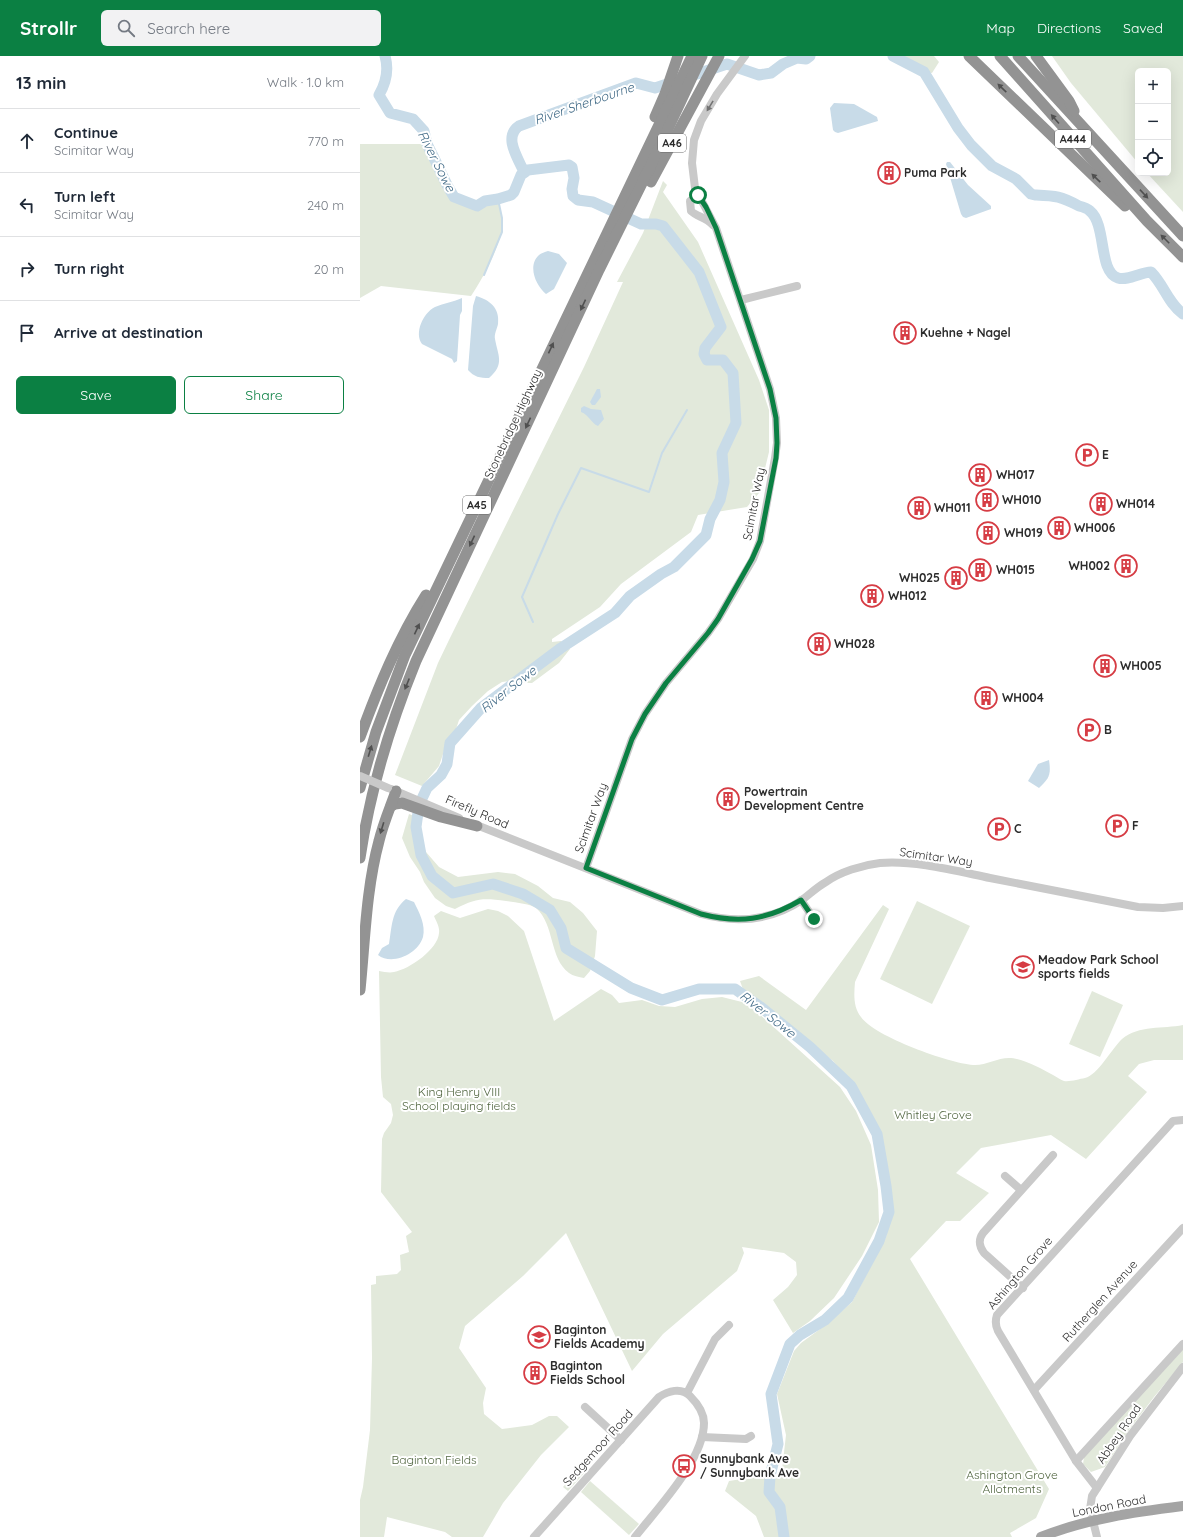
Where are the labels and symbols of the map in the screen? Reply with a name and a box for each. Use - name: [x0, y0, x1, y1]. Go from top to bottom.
- water label: River Sherbourne: [532, 78, 637, 128]
- one-way arrow: [997, 83, 1007, 93]
- one-way arrow: [707, 100, 714, 112]
- one-way arrow: [1051, 114, 1060, 124]
- water label: River Sowe: [415, 128, 460, 195]
- road number: A444: [1055, 130, 1091, 148]
- road number: A46: [658, 134, 686, 152]
- building icon: Puma Park: [876, 160, 902, 186]
- place label: Puma Park: [904, 165, 967, 180]
- one-way arrow: [1091, 173, 1101, 183]
- route start: [689, 186, 707, 204]
- one-way arrow: [1139, 189, 1149, 199]
- one-way arrow: [1160, 234, 1170, 244]
- one-way arrow: [580, 300, 586, 311]
- building icon: Kuehne + Nagel: [892, 320, 918, 346]
- place label: Kuehne + Nagel: [920, 325, 1011, 340]
- one-way arrow: [548, 342, 554, 354]
- street label: Stonebridge Highway: [481, 366, 545, 481]
- one-way arrow: [525, 417, 531, 429]
- parking icon: E: [1074, 442, 1100, 468]
- place label: E: [1102, 447, 1109, 462]
- building icon: WH017: [967, 462, 993, 488]
- street label: Scimitar Way: [739, 466, 768, 542]
- place label: WH017: [996, 467, 1035, 482]
- building icon: WH010: [974, 487, 1000, 513]
- building icon: WH014: [1088, 491, 1114, 517]
- place label: WH010: [1002, 492, 1041, 507]
- building icon: WH011: [906, 495, 932, 521]
- road number: A45: [463, 496, 491, 514]
- place label: WH014: [1116, 496, 1155, 511]
- place label: WH011: [934, 500, 971, 515]
- building icon: WH006: [1046, 515, 1072, 541]
- building icon: WH019: [975, 520, 1001, 546]
- place label: WH006: [1074, 520, 1116, 535]
- place label: WH019: [1004, 525, 1043, 540]
- one-way arrow: [469, 535, 475, 546]
- building icon: WH002: [1113, 553, 1139, 579]
- building icon: WH015: [967, 557, 993, 583]
- place label: WH002: [1068, 558, 1110, 573]
- place label: WH015: [996, 562, 1035, 577]
- building icon: WH025: [943, 565, 969, 591]
- place label: WH025: [899, 570, 940, 585]
- building icon: WH012: [859, 583, 885, 609]
- place label: WH012: [888, 588, 927, 603]
- one-way arrow: [414, 624, 420, 635]
- building icon: WH028: [806, 631, 832, 657]
- place label: WH028: [834, 636, 875, 651]
- building icon: WH005: [1092, 653, 1118, 679]
- place label: WH005: [1120, 658, 1162, 673]
- water label: River Sowe: [477, 662, 540, 716]
- one-way arrow: [403, 679, 409, 691]
- building icon: WH004: [973, 685, 999, 711]
- place label: WH004: [1002, 690, 1044, 705]
- parking icon: B: [1076, 717, 1102, 743]
- place label: B: [1104, 722, 1112, 737]
- one-way arrow: [367, 745, 373, 757]
- street label: Scimitar Way: [571, 781, 610, 855]
- place label: Powertrain Development Centre: [744, 784, 864, 813]
- building icon: Powertrain Development Centre: [715, 786, 741, 812]
- street label: Firefly Road: [443, 791, 511, 832]
- parking icon: F: [1104, 813, 1130, 839]
- parking icon: C: [986, 816, 1012, 842]
- place label: F: [1132, 818, 1139, 833]
- place label: C: [1014, 821, 1022, 836]
- one-way arrow: [379, 822, 385, 834]
- street label: Scimitar Way: [898, 844, 974, 869]
- route end: [805, 910, 823, 928]
- place label: Meadow Park School sports fields: [1038, 952, 1159, 981]
- school or university icon: Meadow Park School sports fields: [1010, 954, 1036, 980]
- water label: River Sowe: [737, 987, 800, 1041]
- park label: King Henry VIII School playing fields: [402, 1084, 516, 1113]
- park label: Whitley Grove: [894, 1107, 972, 1122]
- street label: Ashington Grove: [984, 1233, 1055, 1312]
- street label: Rutherglen Avenue: [1059, 1256, 1140, 1345]
- place label: Baginton Fields Academy: [554, 1322, 645, 1351]
- school or university icon: Baginton Fields Academy: [526, 1324, 552, 1350]
- place label: Baginton Fields School: [550, 1358, 625, 1387]
- building icon: Baginton Fields School: [522, 1360, 548, 1386]
- street label: Abbey Road: [1093, 1401, 1144, 1466]
- street label: Sedgemoor Road: [559, 1406, 636, 1489]
- place label: Sunnybank Ave / Sunnybank Ave: [700, 1451, 799, 1480]
- park label: Baginton Fields: [391, 1452, 477, 1467]
- bus stop icon: Sunnybank Ave / Sunnybank Ave: [671, 1453, 697, 1479]
- park label: Ashington Grove Allotments: [966, 1467, 1058, 1496]
- street label: London Road: [1071, 1491, 1147, 1520]

